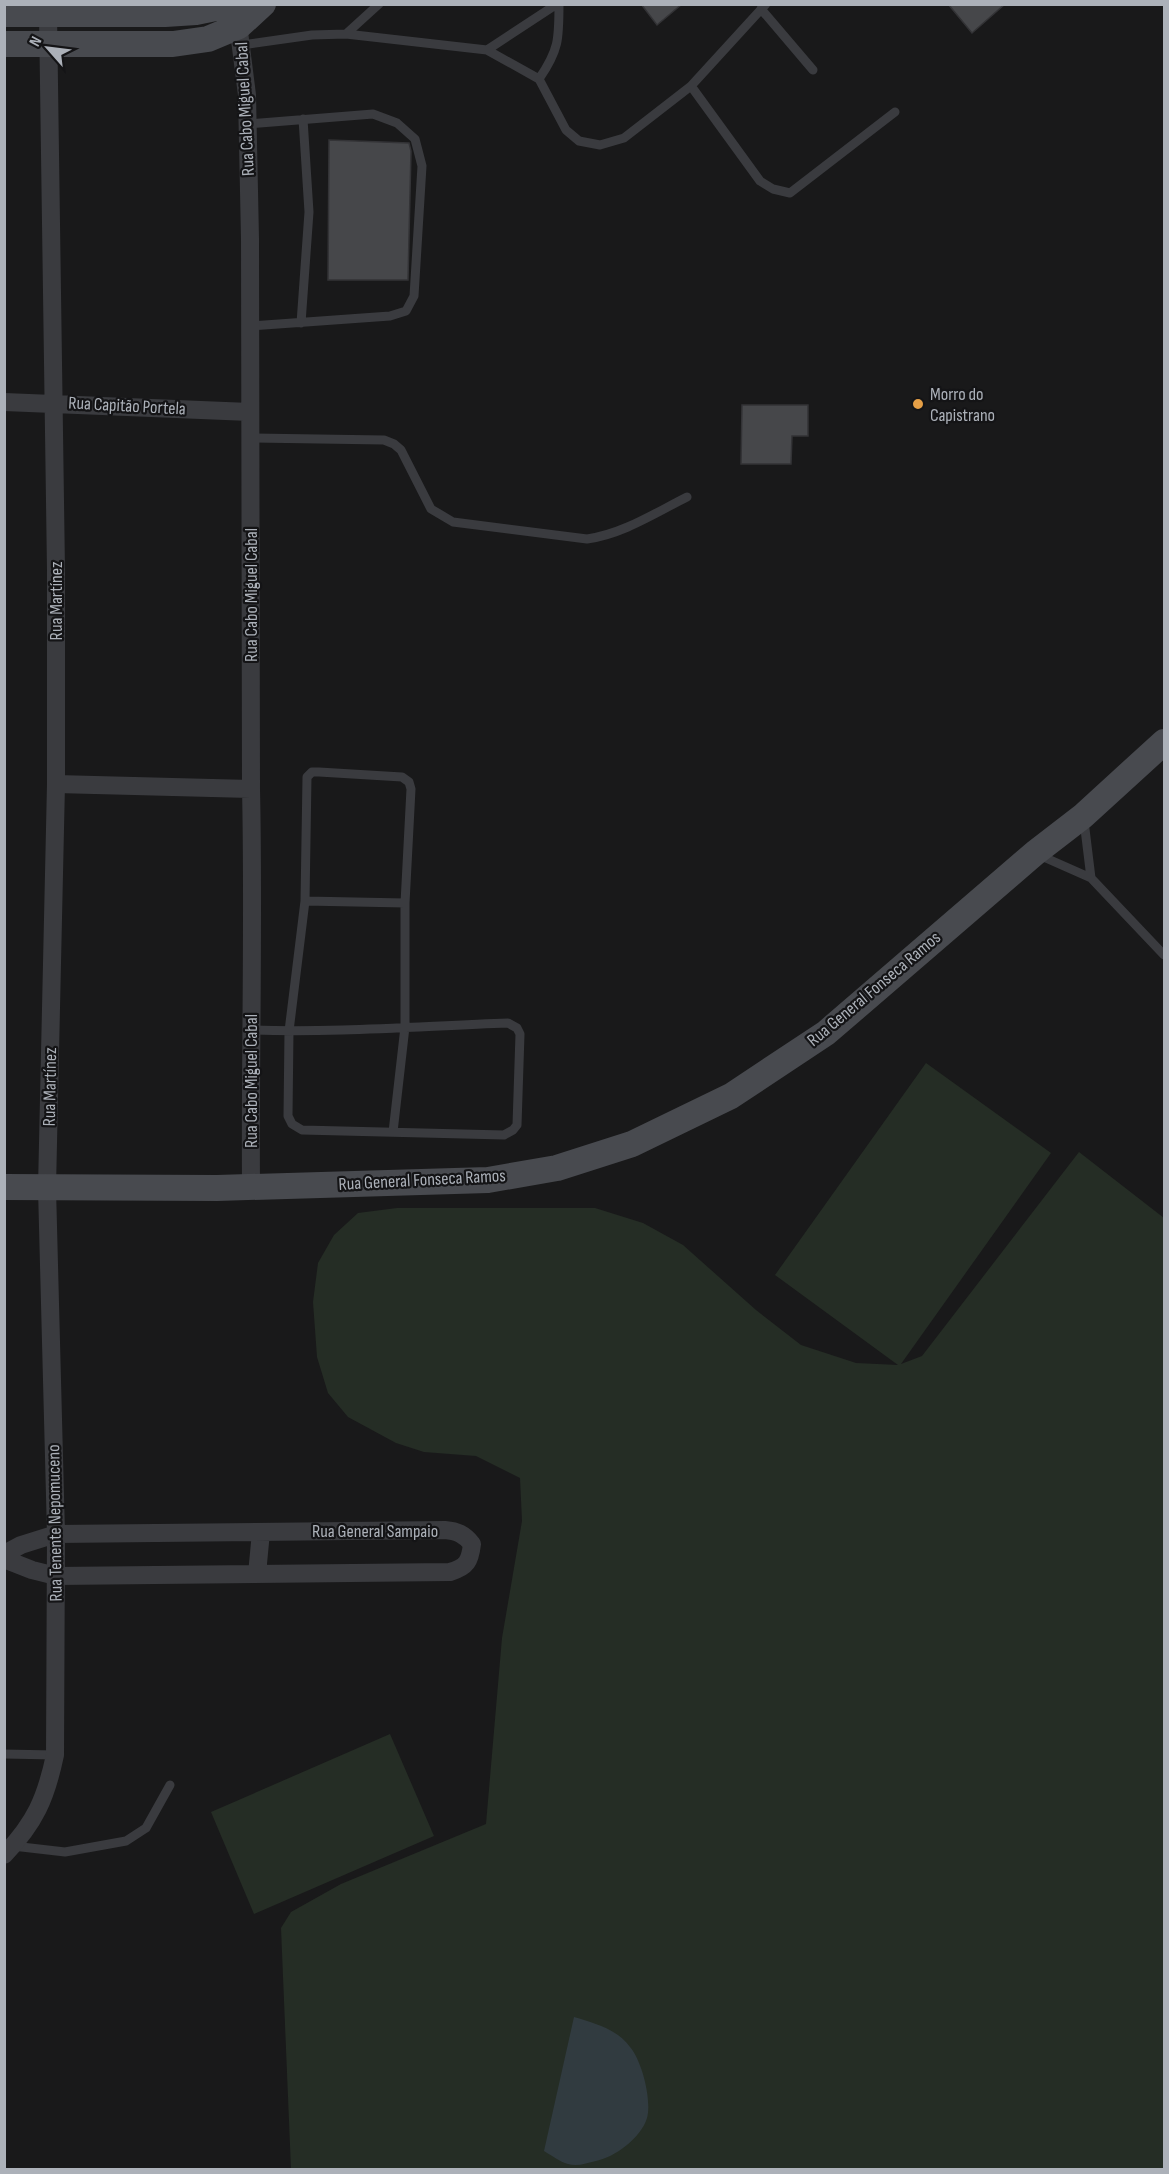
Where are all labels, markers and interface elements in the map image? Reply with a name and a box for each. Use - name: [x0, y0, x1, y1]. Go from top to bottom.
- north arrow: [18, 18, 78, 78]
- text: N: [26, 33, 46, 50]
- street label: Rua Cabo Miguel Cabal: [231, 42, 259, 176]
- place label: Morro do Capistrano: [930, 384, 995, 426]
- street label: Rua Capitão Portela: [68, 392, 186, 420]
- marker: Morro do Capistrano: [911, 397, 925, 411]
- street label: Rua Cabo Miguel Cabal: [241, 528, 262, 662]
- street label: Rua Martínez: [46, 561, 67, 640]
- street label: Rua General Fonseca Ramos: [803, 927, 945, 1051]
- street label: Rua Cabo Miguel Cabal: [241, 1014, 262, 1148]
- street label: Rua Martínez: [39, 1047, 61, 1127]
- street label: Rua General Fonseca Ramos: [338, 1165, 506, 1195]
- street label: Rua Tenente Nepomuceno: [43, 1444, 67, 1602]
- street label: Rua General Sampaio: [312, 1521, 438, 1542]

